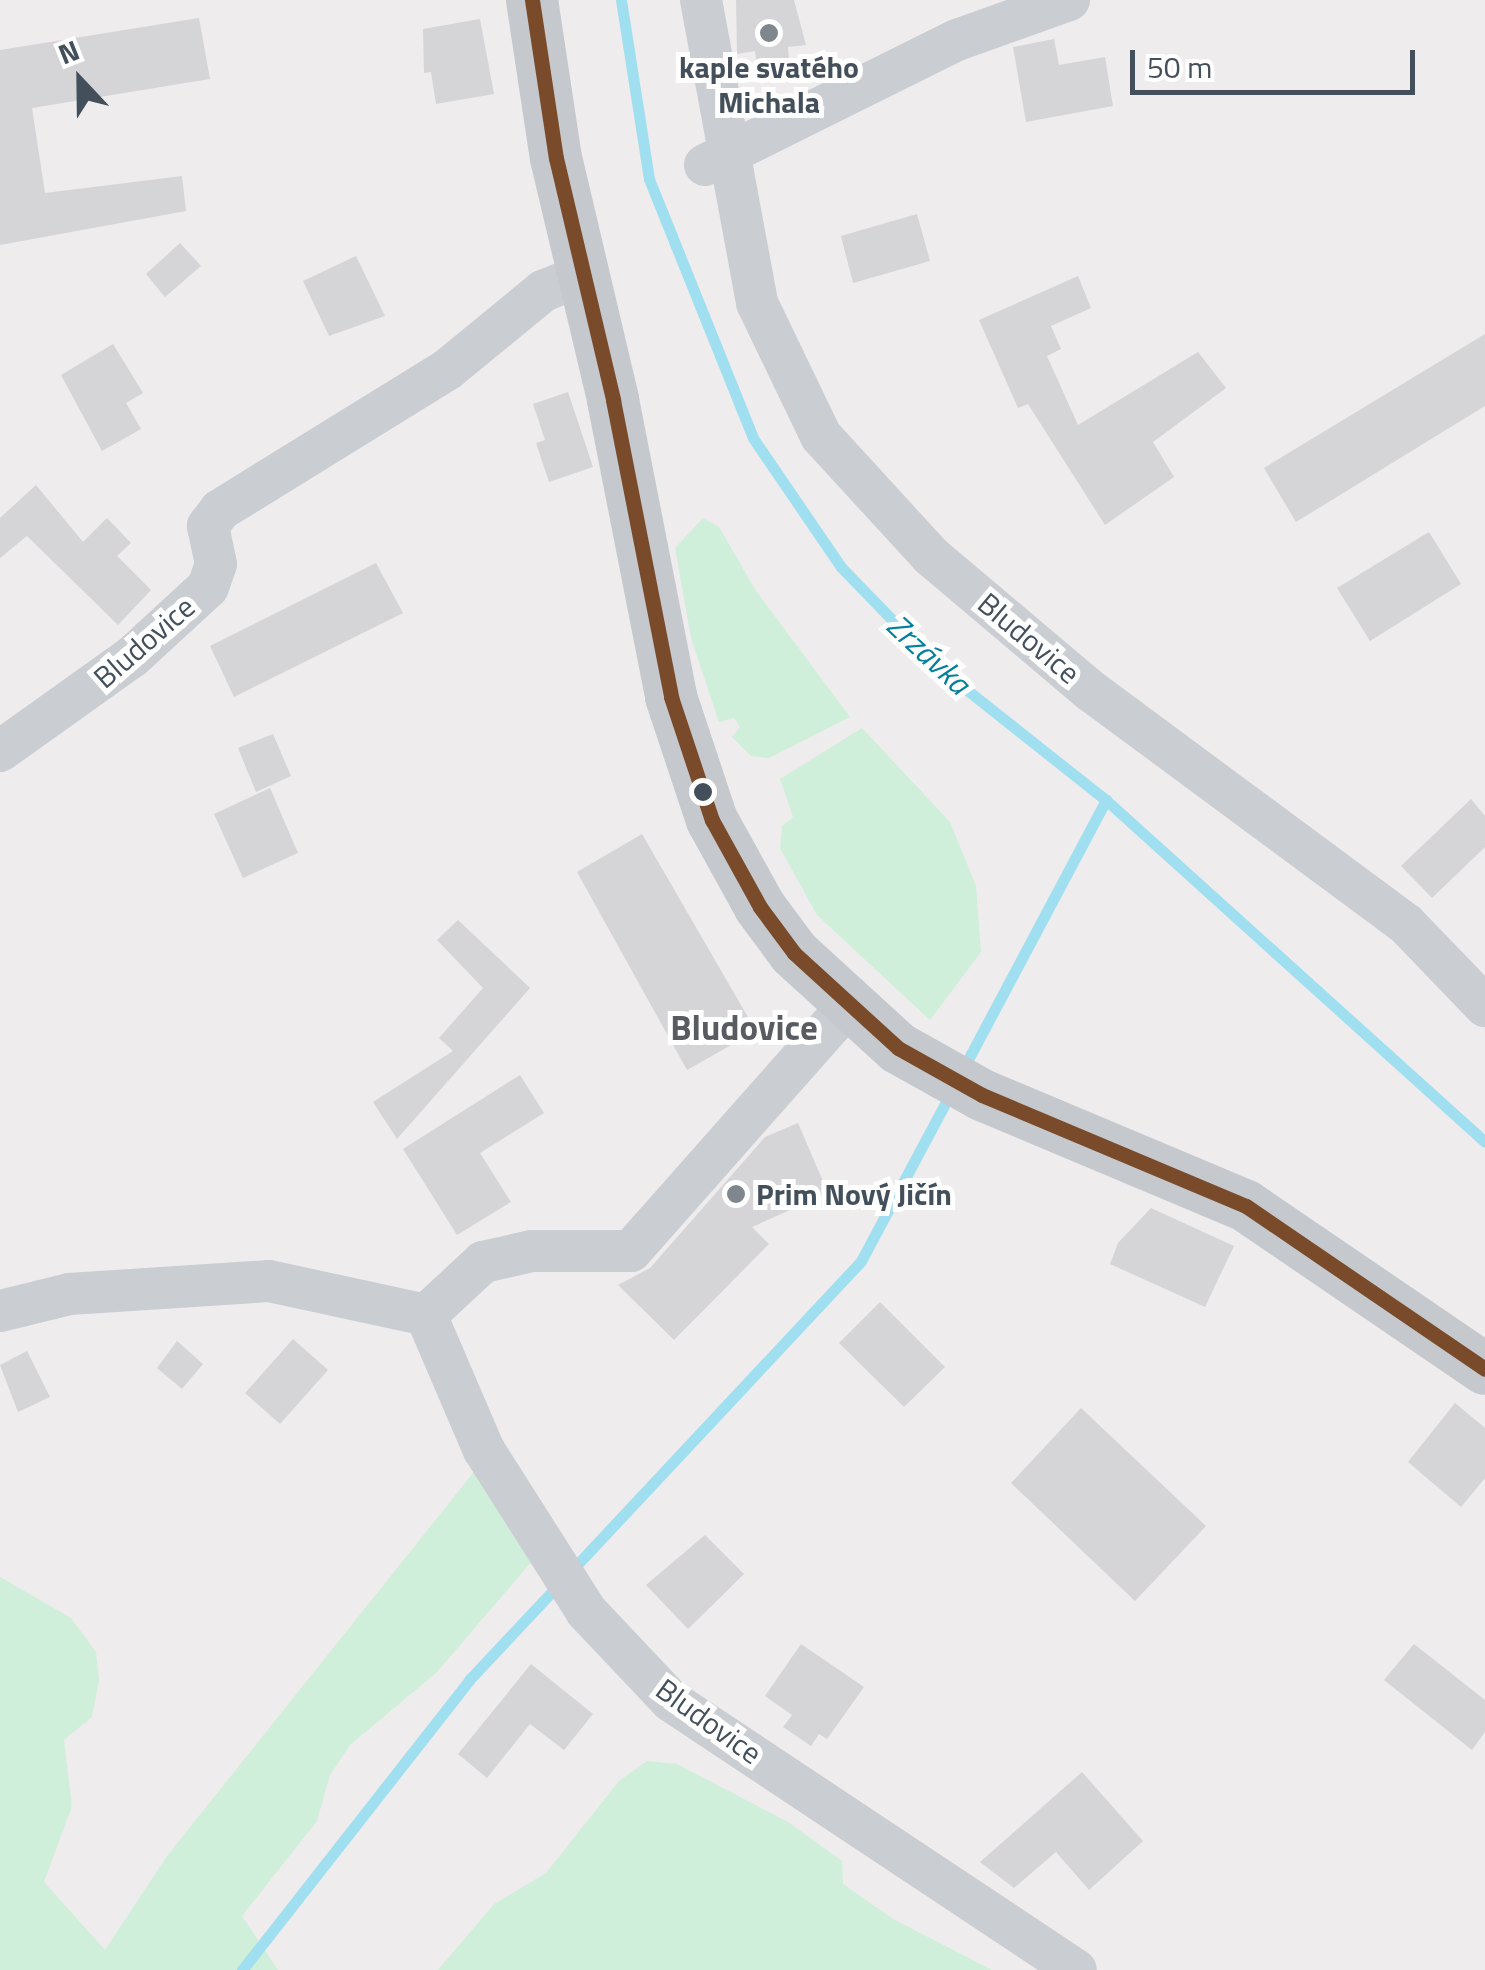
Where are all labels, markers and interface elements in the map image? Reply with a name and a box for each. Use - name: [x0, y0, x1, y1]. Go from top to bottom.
- marker: kaple svatého Michala: [758, 22, 780, 44]
- text: N: [52, 28, 86, 75]
- north arrow: [30, 30, 130, 130]
- scale bar: [1135, 30, 1420, 92]
- text: 50 m: [1147, 44, 1212, 90]
- place label: kaple svatého Michala: [679, 49, 859, 120]
- street label: Bludovice: [971, 585, 1087, 691]
- street label: Bludovice: [86, 588, 202, 696]
- water label: Zrzávka: [880, 606, 978, 702]
- unlabelled marker: [693, 782, 713, 802]
- district label: Bludovice: [670, 1006, 818, 1048]
- place label: Prim Nový Jičín: [756, 1176, 952, 1212]
- marker: Prim Nový Jičín: [725, 1183, 747, 1205]
- street label: Bludovice: [649, 1671, 769, 1771]

